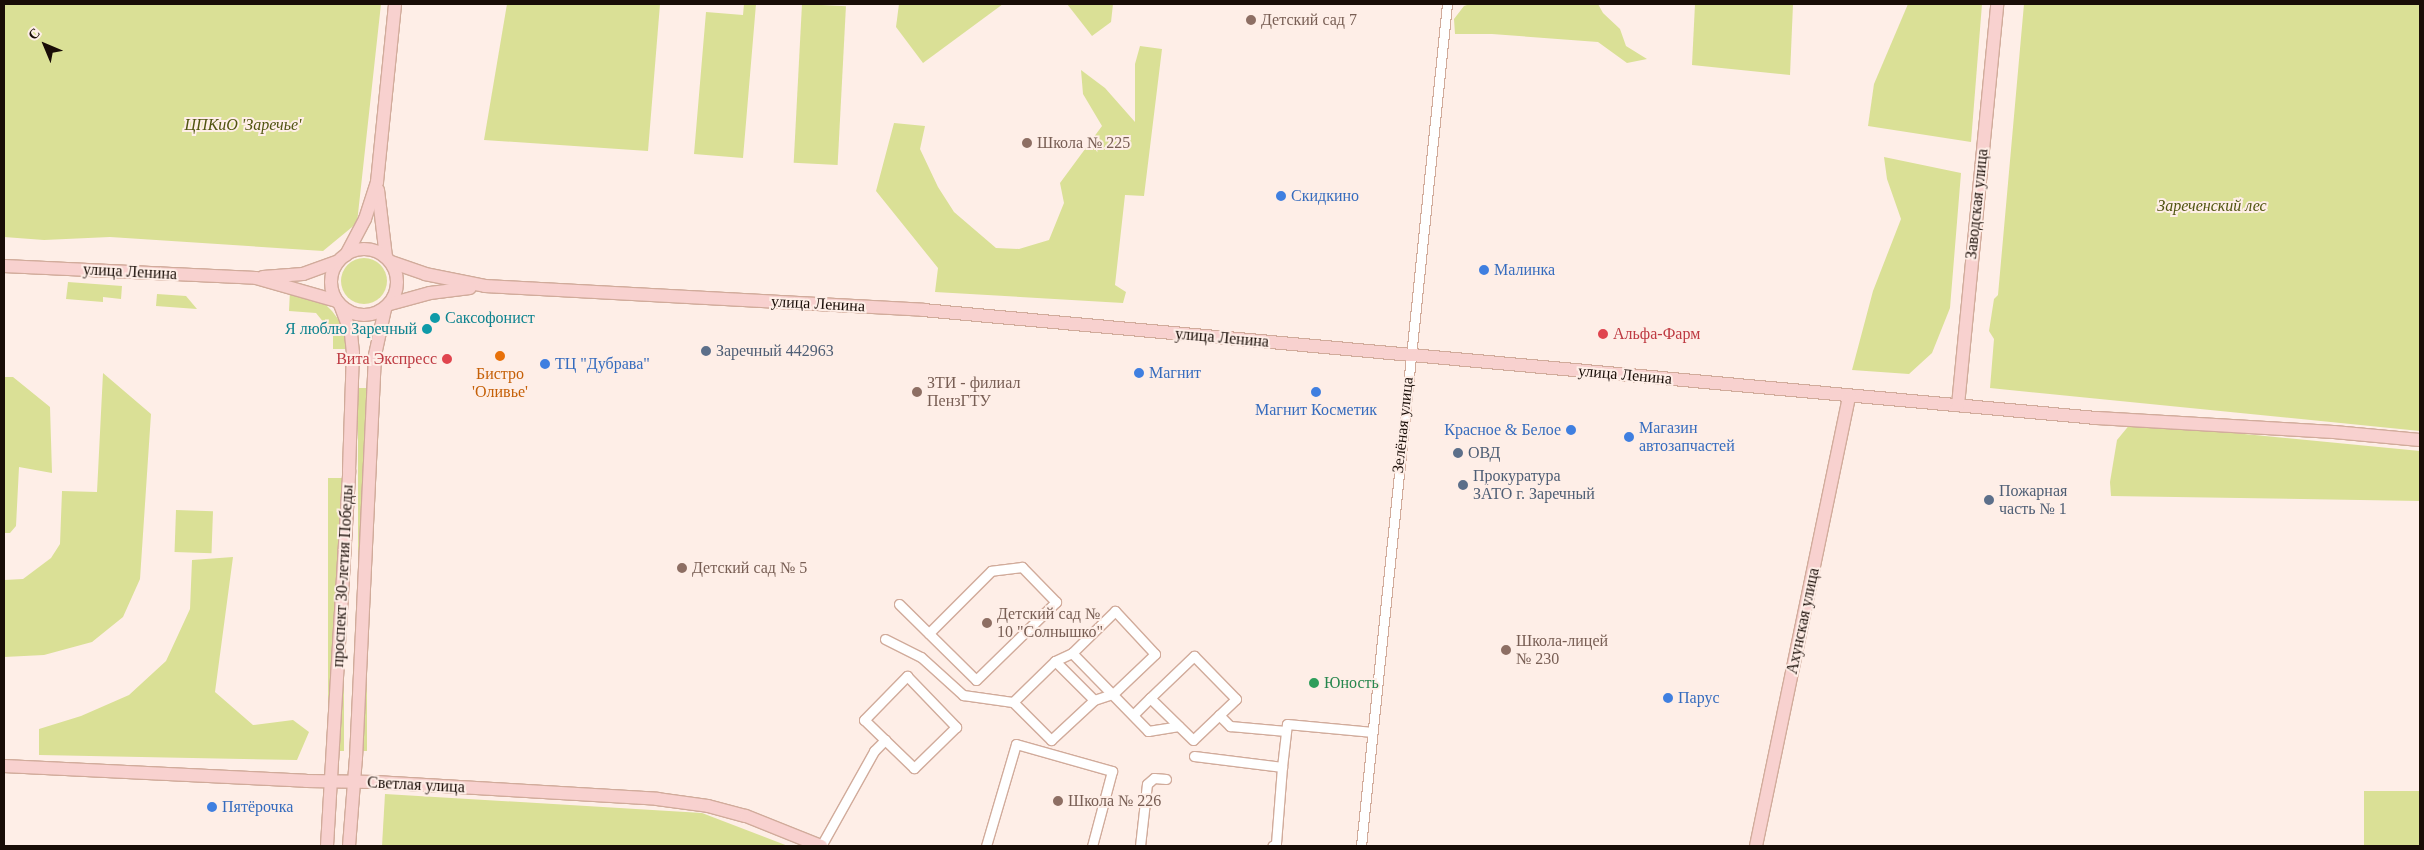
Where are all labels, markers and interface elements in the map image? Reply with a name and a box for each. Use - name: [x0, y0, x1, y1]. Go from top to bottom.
- place label: Детский сад 7: [1261, 10, 1357, 30]
- marker: Детский сад 7: [1245, 14, 1257, 26]
- north arrow: [20, 20, 70, 70]
- text: С: [25, 25, 43, 43]
- park label: ЦПКиО 'Заречье': [185, 115, 301, 135]
- place label: Школа № 225: [1037, 133, 1130, 153]
- marker: Школа № 225: [1021, 137, 1033, 149]
- street label: Заводская улица: [1962, 148, 1992, 260]
- place label: Скидкино: [1291, 186, 1359, 206]
- marker: Скидкино: [1275, 190, 1287, 202]
- park label: Зареченский лес: [2157, 196, 2267, 216]
- street label: улица Ленина: [82, 260, 178, 284]
- place label: Малинка: [1494, 260, 1555, 280]
- marker: Малинка: [1478, 264, 1490, 276]
- street label: улица Ленина: [770, 292, 866, 316]
- place label: Саксофонист: [445, 308, 535, 328]
- marker: Саксофонист: [429, 312, 441, 324]
- place label: Я люблю Заречный: [285, 319, 417, 339]
- marker: Я люблю Заречный: [421, 323, 433, 335]
- street label: улица Ленина: [1174, 324, 1270, 352]
- place label: Альфа-Фарм: [1613, 324, 1700, 344]
- marker: Альфа-Фарм: [1597, 328, 1609, 340]
- place label: Заречный 442963: [716, 341, 834, 361]
- marker: Заречный 442963: [700, 345, 712, 357]
- place label: Вита Экспресс: [336, 349, 437, 369]
- marker: Бистро 'Оливье': [494, 350, 506, 362]
- marker: Вита Экспресс: [441, 353, 453, 365]
- place label: ТЦ "Дубрава": [555, 354, 650, 374]
- marker: ТЦ "Дубрава": [539, 358, 551, 370]
- street label: улица Ленина: [1577, 361, 1673, 389]
- place label: Магнит: [1149, 363, 1201, 383]
- place label: Бистро 'Оливье': [472, 364, 528, 402]
- marker: Магнит: [1133, 367, 1145, 379]
- place label: ЗТИ - филиал ПензГТУ: [927, 373, 1020, 411]
- street label: Зелёная улица: [1388, 376, 1418, 474]
- marker: ЗТИ - филиал ПензГТУ: [911, 386, 923, 398]
- marker: Магнит Косметик: [1310, 386, 1322, 398]
- place label: Магнит Косметик: [1255, 400, 1377, 420]
- place label: Магазин автозапчастей: [1639, 418, 1735, 456]
- place label: Красное & Белое: [1444, 420, 1561, 440]
- marker: Красное & Белое: [1565, 424, 1577, 436]
- marker: Магазин автозапчастей: [1623, 431, 1635, 443]
- place label: ОВД: [1468, 443, 1501, 463]
- marker: ОВД: [1452, 447, 1464, 459]
- place label: Прокуратура ЗАТО г. Заречный: [1473, 466, 1595, 504]
- marker: Прокуратура ЗАТО г. Заречный: [1457, 479, 1469, 491]
- place label: Пожарная часть № 1: [1999, 481, 2067, 519]
- street label: проспект 30-летия Победы: [329, 484, 357, 668]
- marker: Пожарная часть № 1: [1983, 494, 1995, 506]
- place label: Детский сад № 5: [692, 558, 807, 578]
- marker: Детский сад № 5: [676, 562, 688, 574]
- street label: Ахунская улица: [1782, 566, 1824, 676]
- place label: Детский сад № 10 "Солнышко": [997, 604, 1103, 642]
- marker: Детский сад № 10 "Солнышко": [981, 617, 993, 629]
- place label: Школа-лицей № 230: [1516, 631, 1608, 669]
- marker: Школа-лицей № 230: [1500, 644, 1512, 656]
- place label: Юность: [1324, 673, 1379, 693]
- marker: Юность: [1308, 677, 1320, 689]
- place label: Парус: [1678, 688, 1720, 708]
- marker: Парус: [1662, 692, 1674, 704]
- street label: Светлая улица: [367, 773, 465, 797]
- place label: Школа № 226: [1068, 791, 1161, 811]
- marker: Школа № 226: [1052, 795, 1064, 807]
- place label: Пятёрочка: [222, 797, 293, 817]
- marker: Пятёрочка: [206, 801, 218, 813]

